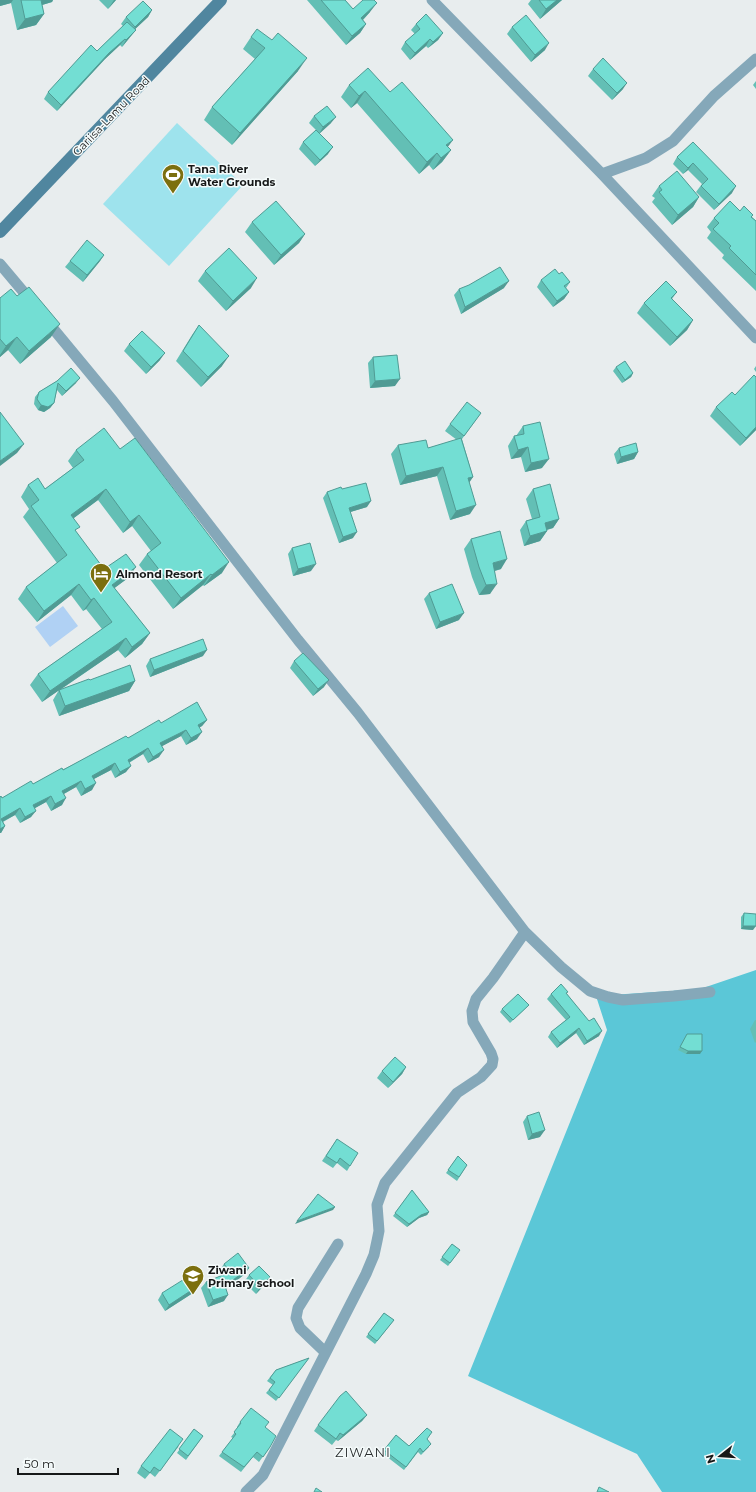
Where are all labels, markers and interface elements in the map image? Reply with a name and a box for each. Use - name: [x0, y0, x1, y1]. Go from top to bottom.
- street label: Gariisa-Lamu Road: [70, 73, 152, 159]
- sports icon: Tana River Water Grounds: [160, 162, 186, 195]
- place label: Tana River Water Grounds: [188, 162, 276, 189]
- hotel icon: Almond Resort: [88, 561, 114, 594]
- place label: Almond Resort: [115, 567, 203, 581]
- school or university icon: Ziwani Primary school: [180, 1263, 206, 1296]
- place label: Ziwani Primary school: [208, 1263, 294, 1290]
- north arrow: [700, 1436, 740, 1476]
- district label: ZIWANI: [335, 1444, 391, 1460]
- scale bar: [18, 1450, 118, 1476]
- text: N: [702, 1453, 718, 1465]
- text: 50 m: [24, 1456, 55, 1471]

